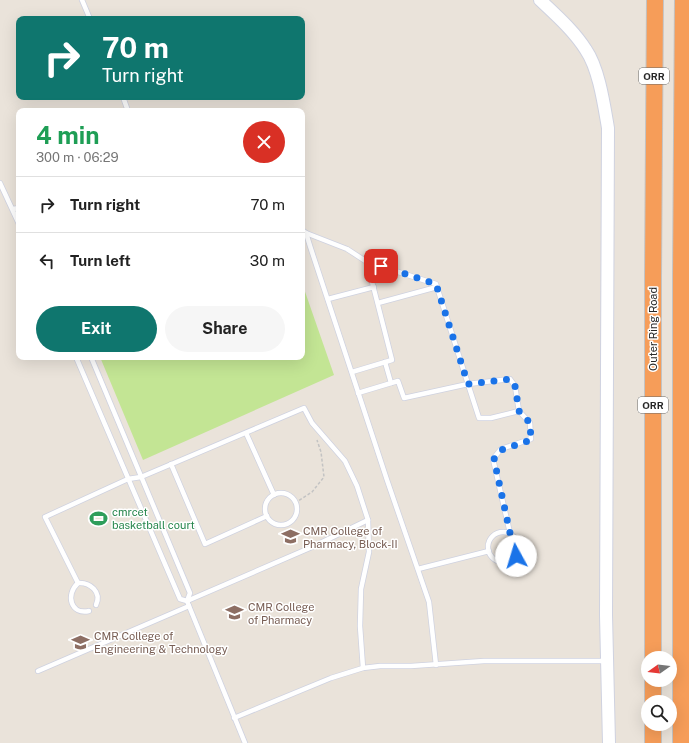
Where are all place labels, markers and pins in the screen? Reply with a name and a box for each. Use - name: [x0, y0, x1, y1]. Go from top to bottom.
- pin: [364, 249, 398, 283]
- place label: cmrcet basketball court: [112, 506, 195, 531]
- sports icon: cmrcet basketball court: [89, 508, 109, 528]
- place label: CMR College of Pharmacy, Block-II: [303, 525, 398, 550]
- school or university icon: CMR College of Pharmacy, Block-II: [280, 527, 300, 547]
- place label: CMR College of Pharmacy: [248, 601, 315, 626]
- school or university icon: CMR College of Pharmacy: [225, 603, 245, 623]
- place label: CMR College of Engineering & Technology: [94, 630, 228, 655]
- school or university icon: CMR College of Engineering & Technology: [71, 632, 91, 652]

